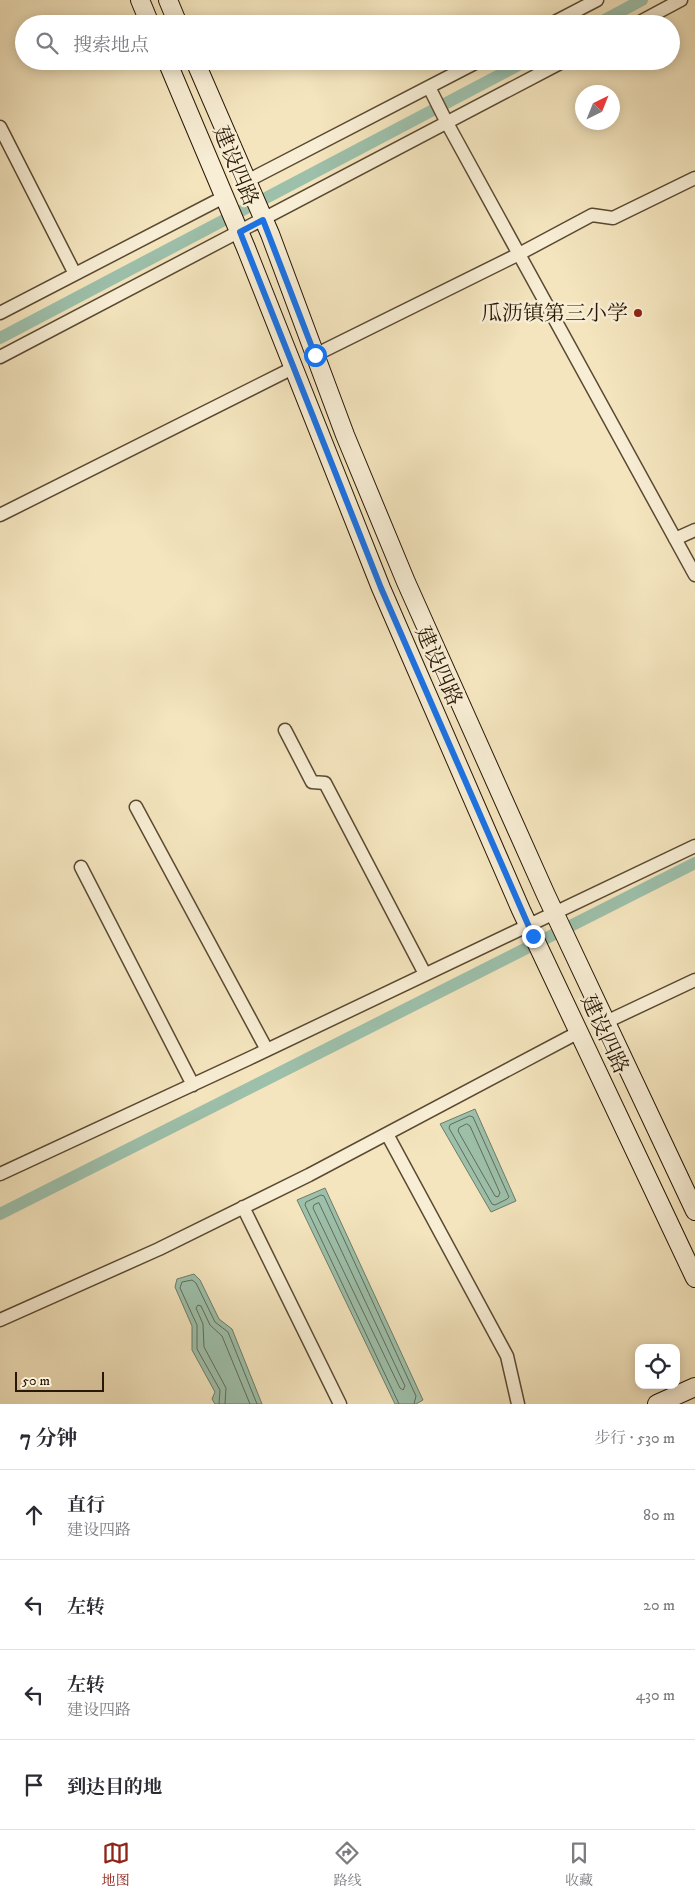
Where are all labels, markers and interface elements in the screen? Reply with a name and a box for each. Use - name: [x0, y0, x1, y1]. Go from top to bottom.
- search box: [15, 15, 680, 70]
- icon: search: [33, 29, 61, 57]
- text: 搜索地点: [73, 34, 149, 57]
- north arrow: [575, 85, 620, 130]
- street label: 建设四路: [207, 123, 263, 210]
- place label: 瓜沥镇第三小学: [481, 301, 628, 327]
- marker: 瓜沥镇第三小学: [632, 307, 644, 319]
- route start: [304, 344, 327, 367]
- street label: 建设四路: [409, 623, 467, 710]
- route end: [522, 925, 545, 948]
- street label: 建设四路: [575, 991, 634, 1078]
- map controls: [635, 1344, 680, 1389]
- button: locate: [635, 1344, 680, 1389]
- scale bar: [15, 1369, 104, 1392]
- text: 50 m: [22, 1372, 50, 1390]
- text: 7 分钟: [20, 1426, 78, 1452]
- text: 步行 · 530 m: [594, 1428, 675, 1448]
- text: 直行: [67, 1494, 105, 1517]
- icon: ahead: [20, 1501, 48, 1529]
- text: 80 m: [643, 1505, 675, 1525]
- text: 建设四路: [67, 1520, 131, 1540]
- icon: left: [20, 1591, 48, 1619]
- text: 20 m: [643, 1595, 675, 1615]
- text: 左转: [67, 1596, 105, 1619]
- text: 左转: [67, 1674, 105, 1697]
- icon: left: [20, 1681, 48, 1709]
- text: 430 m: [636, 1685, 675, 1705]
- text: 建设四路: [67, 1700, 131, 1720]
- icon: arrive: [20, 1771, 48, 1799]
- text: 到达目的地: [67, 1776, 162, 1799]
- tab: 地图: [102, 1839, 130, 1890]
- tab: 路线: [333, 1839, 361, 1890]
- tab: 收藏: [565, 1839, 593, 1890]

